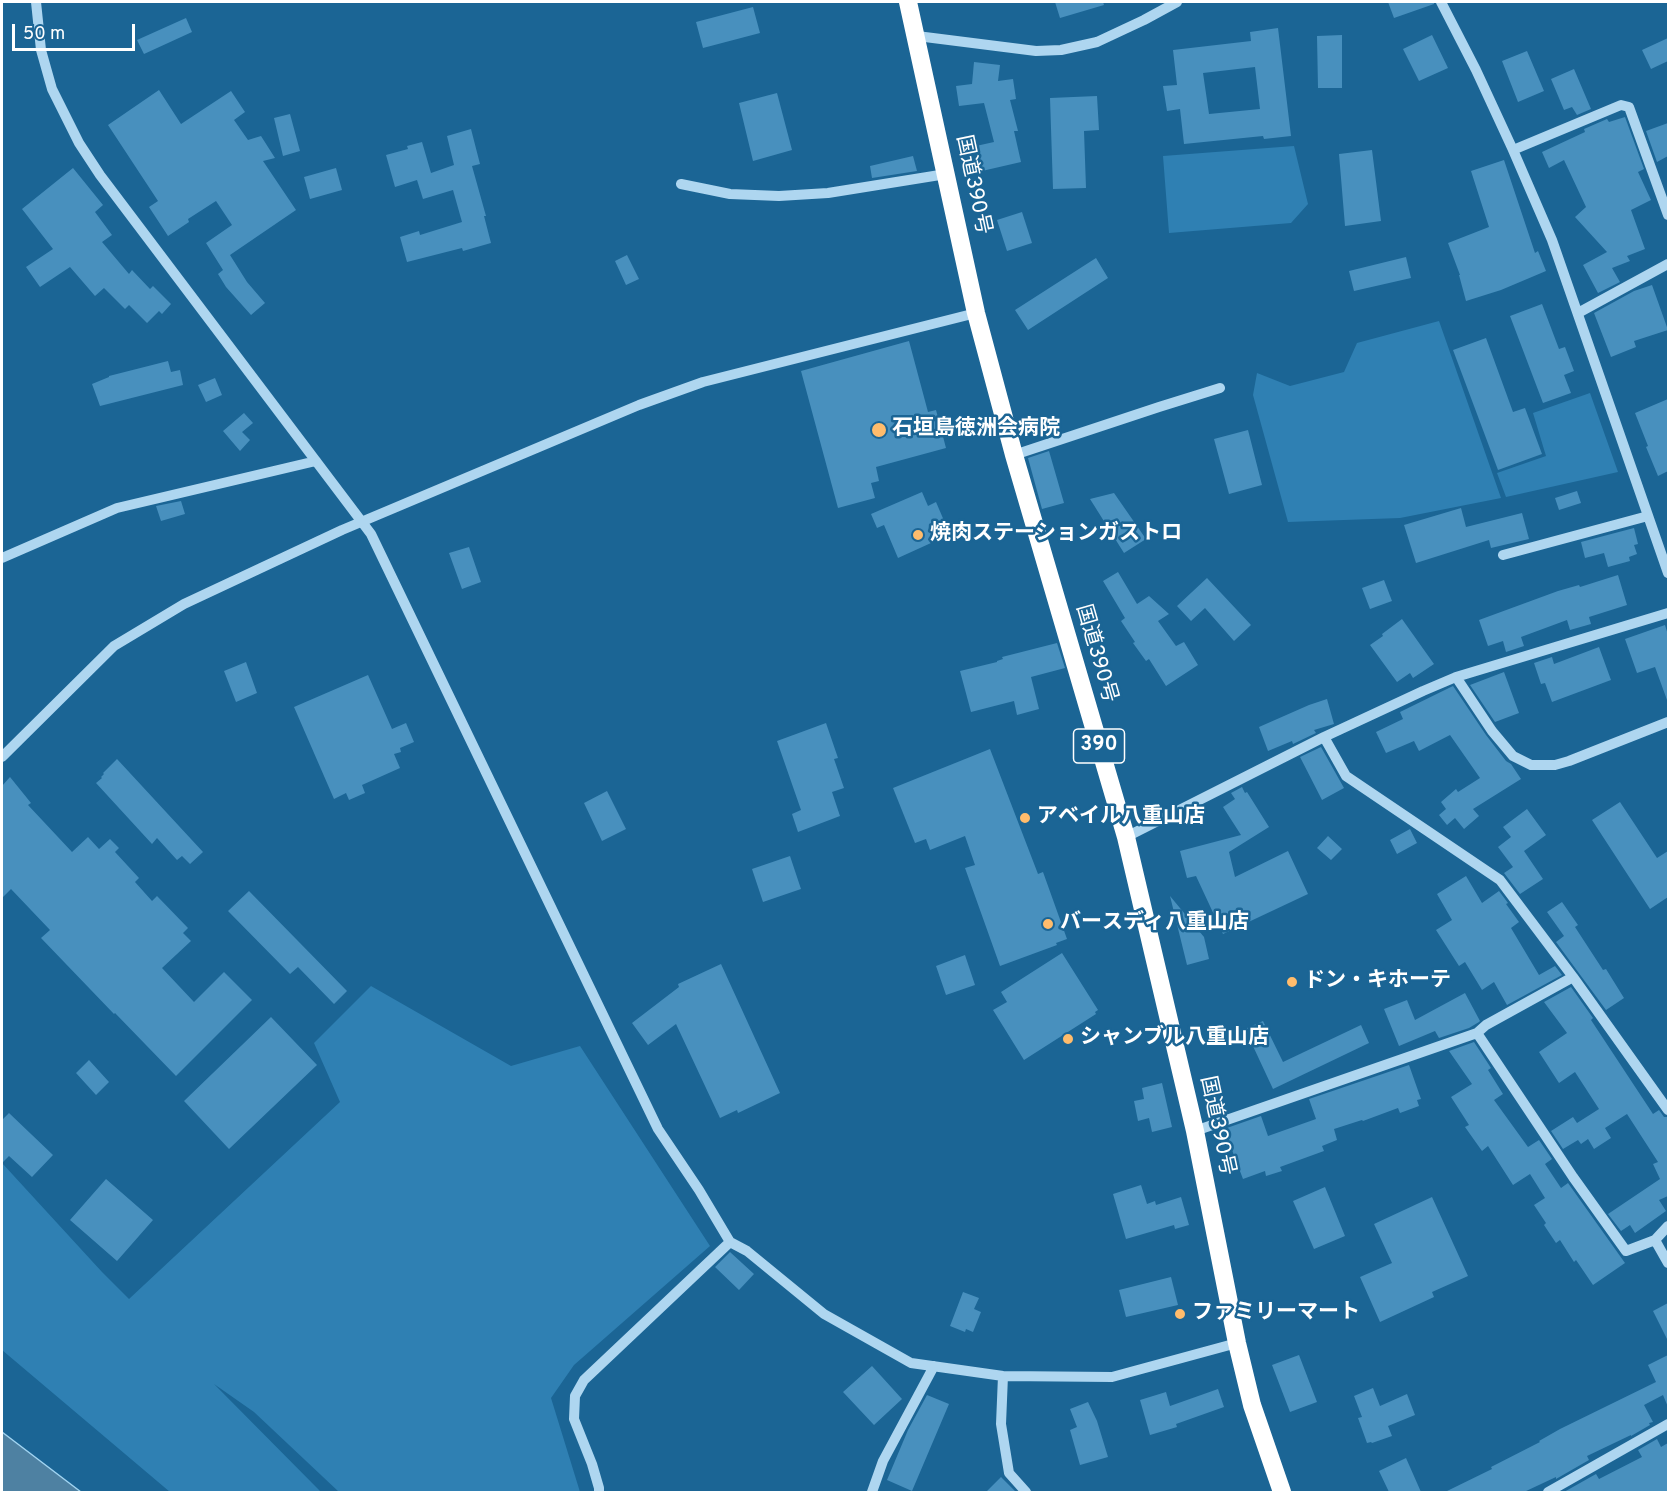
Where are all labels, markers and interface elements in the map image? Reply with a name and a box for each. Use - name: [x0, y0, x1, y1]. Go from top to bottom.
- scale bar: [15, 12, 138, 50]
- text: 50 m: [23, 23, 65, 46]
- street label: 国道390号: [949, 133, 995, 237]
- place label: 石垣島徳洲会病院: [892, 417, 1060, 443]
- marker: 石垣島徳洲会病院: [870, 421, 888, 439]
- place label: 焼肉ステーションガストロ: [930, 522, 1182, 548]
- marker: 焼肉ステーションガストロ: [911, 528, 925, 542]
- street label: 国道390号: [1069, 602, 1121, 706]
- road number: 390: [1074, 729, 1124, 763]
- place label: アベイル八重山店: [1037, 805, 1205, 831]
- marker: アベイル八重山店: [1018, 811, 1032, 825]
- place label: バースディ八重山店: [1060, 911, 1249, 937]
- marker: バースディ八重山店: [1041, 917, 1055, 931]
- place label: ドン・キホーテ: [1304, 969, 1451, 995]
- marker: ドン・キホーテ: [1285, 975, 1299, 989]
- place label: シャンブル八重山店: [1080, 1026, 1269, 1052]
- marker: シャンブル八重山店: [1061, 1032, 1075, 1046]
- street label: 国道390号: [1193, 1074, 1239, 1178]
- place label: ファミリーマート: [1192, 1301, 1360, 1327]
- marker: ファミリーマート: [1173, 1307, 1187, 1321]

